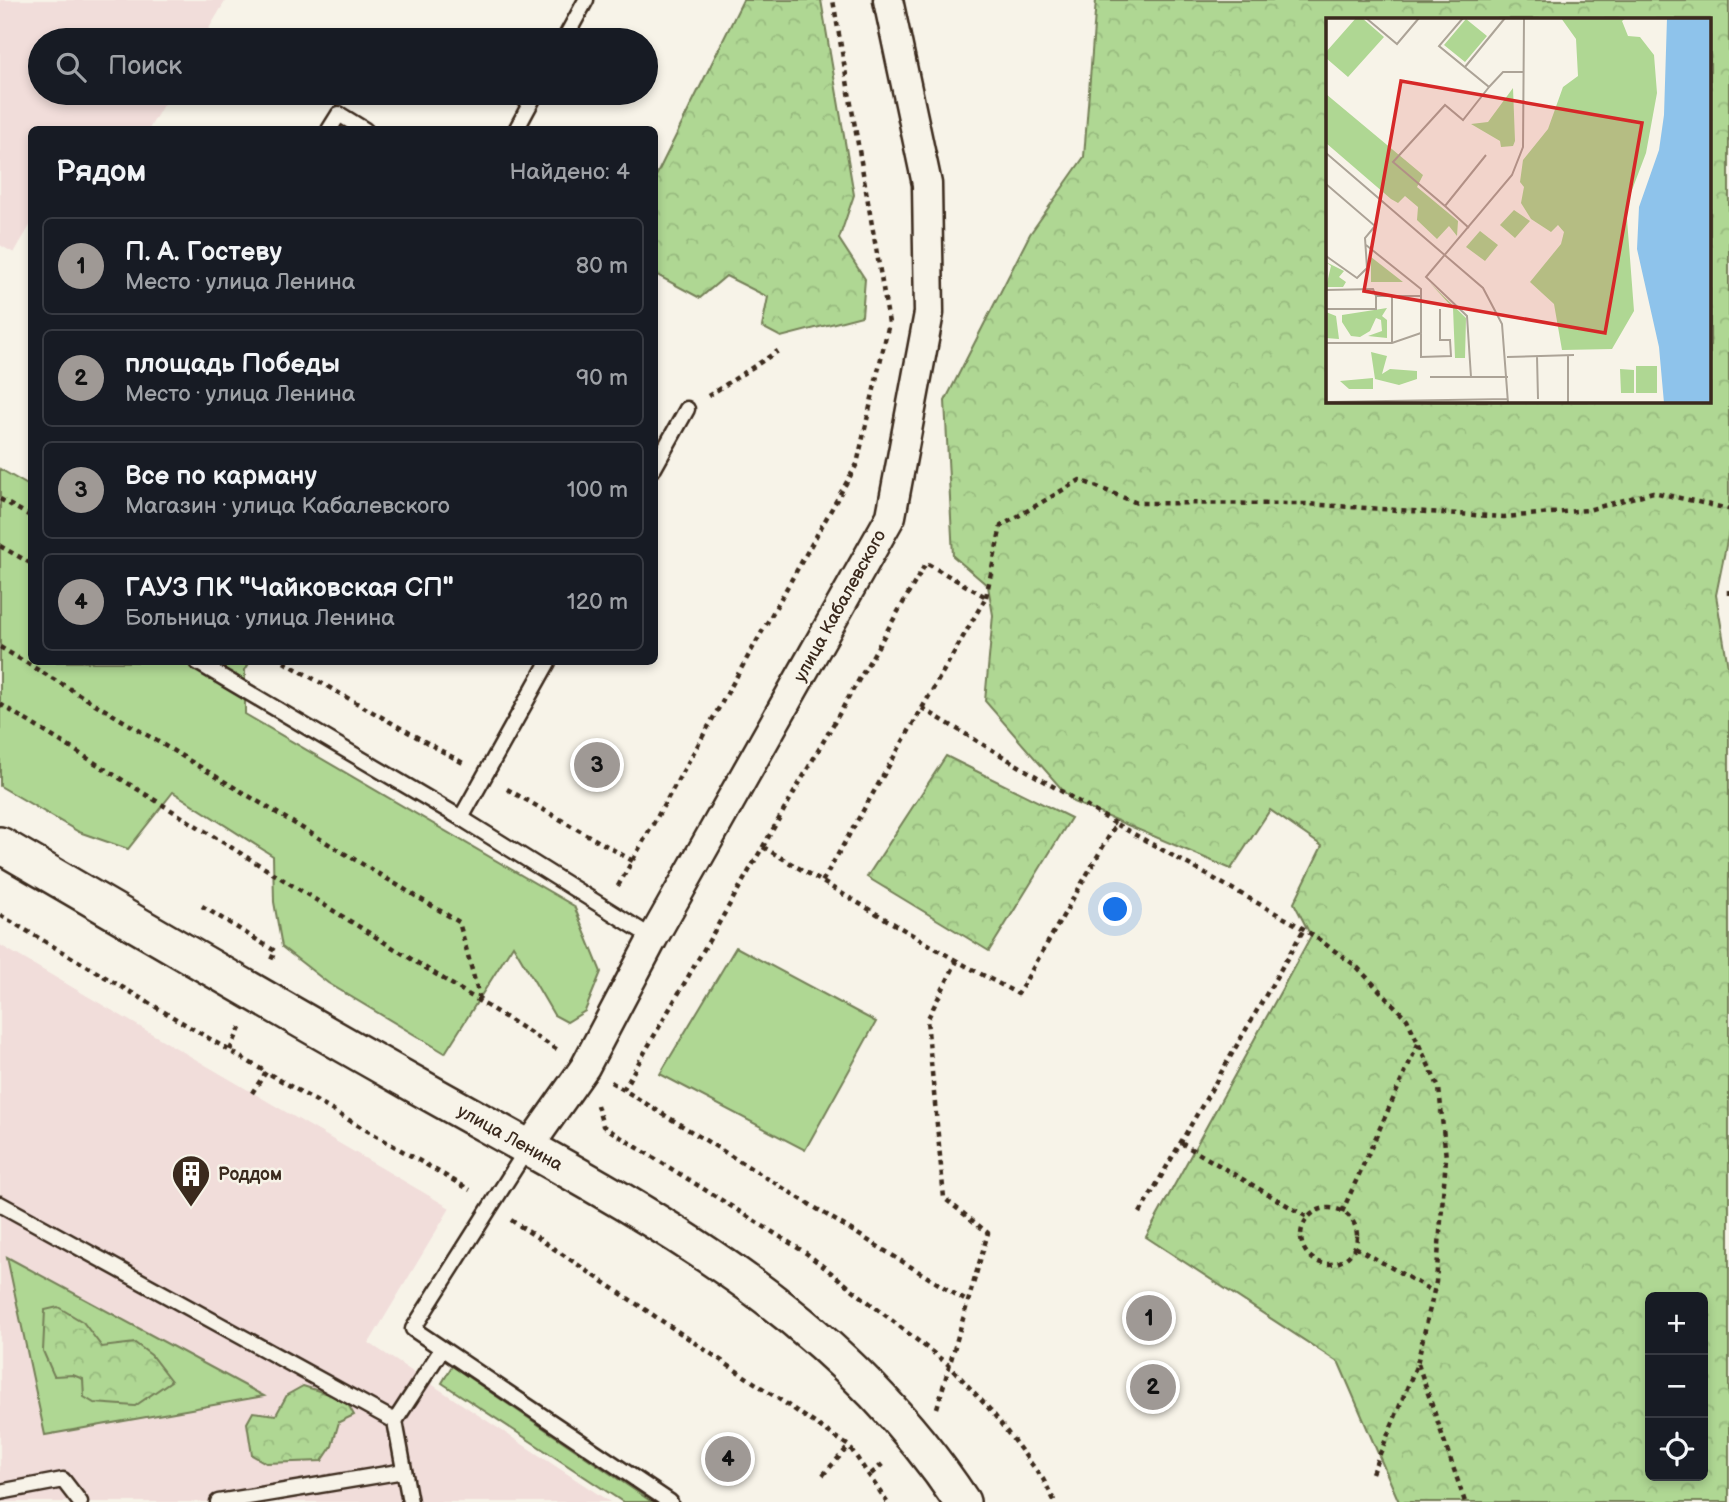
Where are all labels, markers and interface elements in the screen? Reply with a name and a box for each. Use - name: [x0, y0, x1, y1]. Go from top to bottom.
- inset map: [1326, 18, 1712, 402]
- search box: [28, 28, 658, 105]
- icon: search: [52, 48, 90, 86]
- text: Поиск: [108, 51, 182, 82]
- text: Рядом: [56, 154, 146, 190]
- text: Найдено: 4: [510, 158, 630, 186]
- text: П. А. Гостеву: [125, 237, 282, 268]
- text: 1: [76, 252, 86, 280]
- text: 80 m: [576, 252, 628, 280]
- text: Место · улица Ленина: [125, 268, 355, 296]
- text: площадь Победы: [125, 349, 340, 380]
- text: 2: [74, 364, 88, 392]
- text: 90 m: [576, 364, 628, 392]
- text: Место · улица Ленина: [125, 380, 355, 408]
- text: Все по карману: [125, 461, 317, 492]
- text: 3: [74, 476, 88, 504]
- text: 100 m: [567, 476, 628, 504]
- text: Магазин · улица Кабалевского: [125, 492, 450, 520]
- street label: улица Кабалевского: [789, 526, 891, 686]
- text: ГАУЗ ПК "Чайковская СП": [125, 573, 454, 604]
- text: 4: [74, 588, 88, 616]
- text: 120 m: [567, 588, 628, 616]
- text: Больница · улица Ленина: [125, 604, 395, 632]
- pin: 3: [574, 739, 620, 791]
- your location: [1098, 892, 1132, 926]
- street label: улица Ленина: [454, 1100, 567, 1176]
- building icon: Роддом: [170, 1153, 212, 1208]
- place label: Роддом: [218, 1164, 282, 1185]
- pin: 1: [1126, 1292, 1172, 1344]
- map controls: [1645, 1292, 1708, 1481]
- button: +: [1645, 1292, 1708, 1355]
- button: −: [1645, 1355, 1708, 1418]
- pin: 2: [1130, 1361, 1176, 1413]
- button: locate: [1645, 1418, 1708, 1481]
- pin: 4: [705, 1433, 751, 1485]

